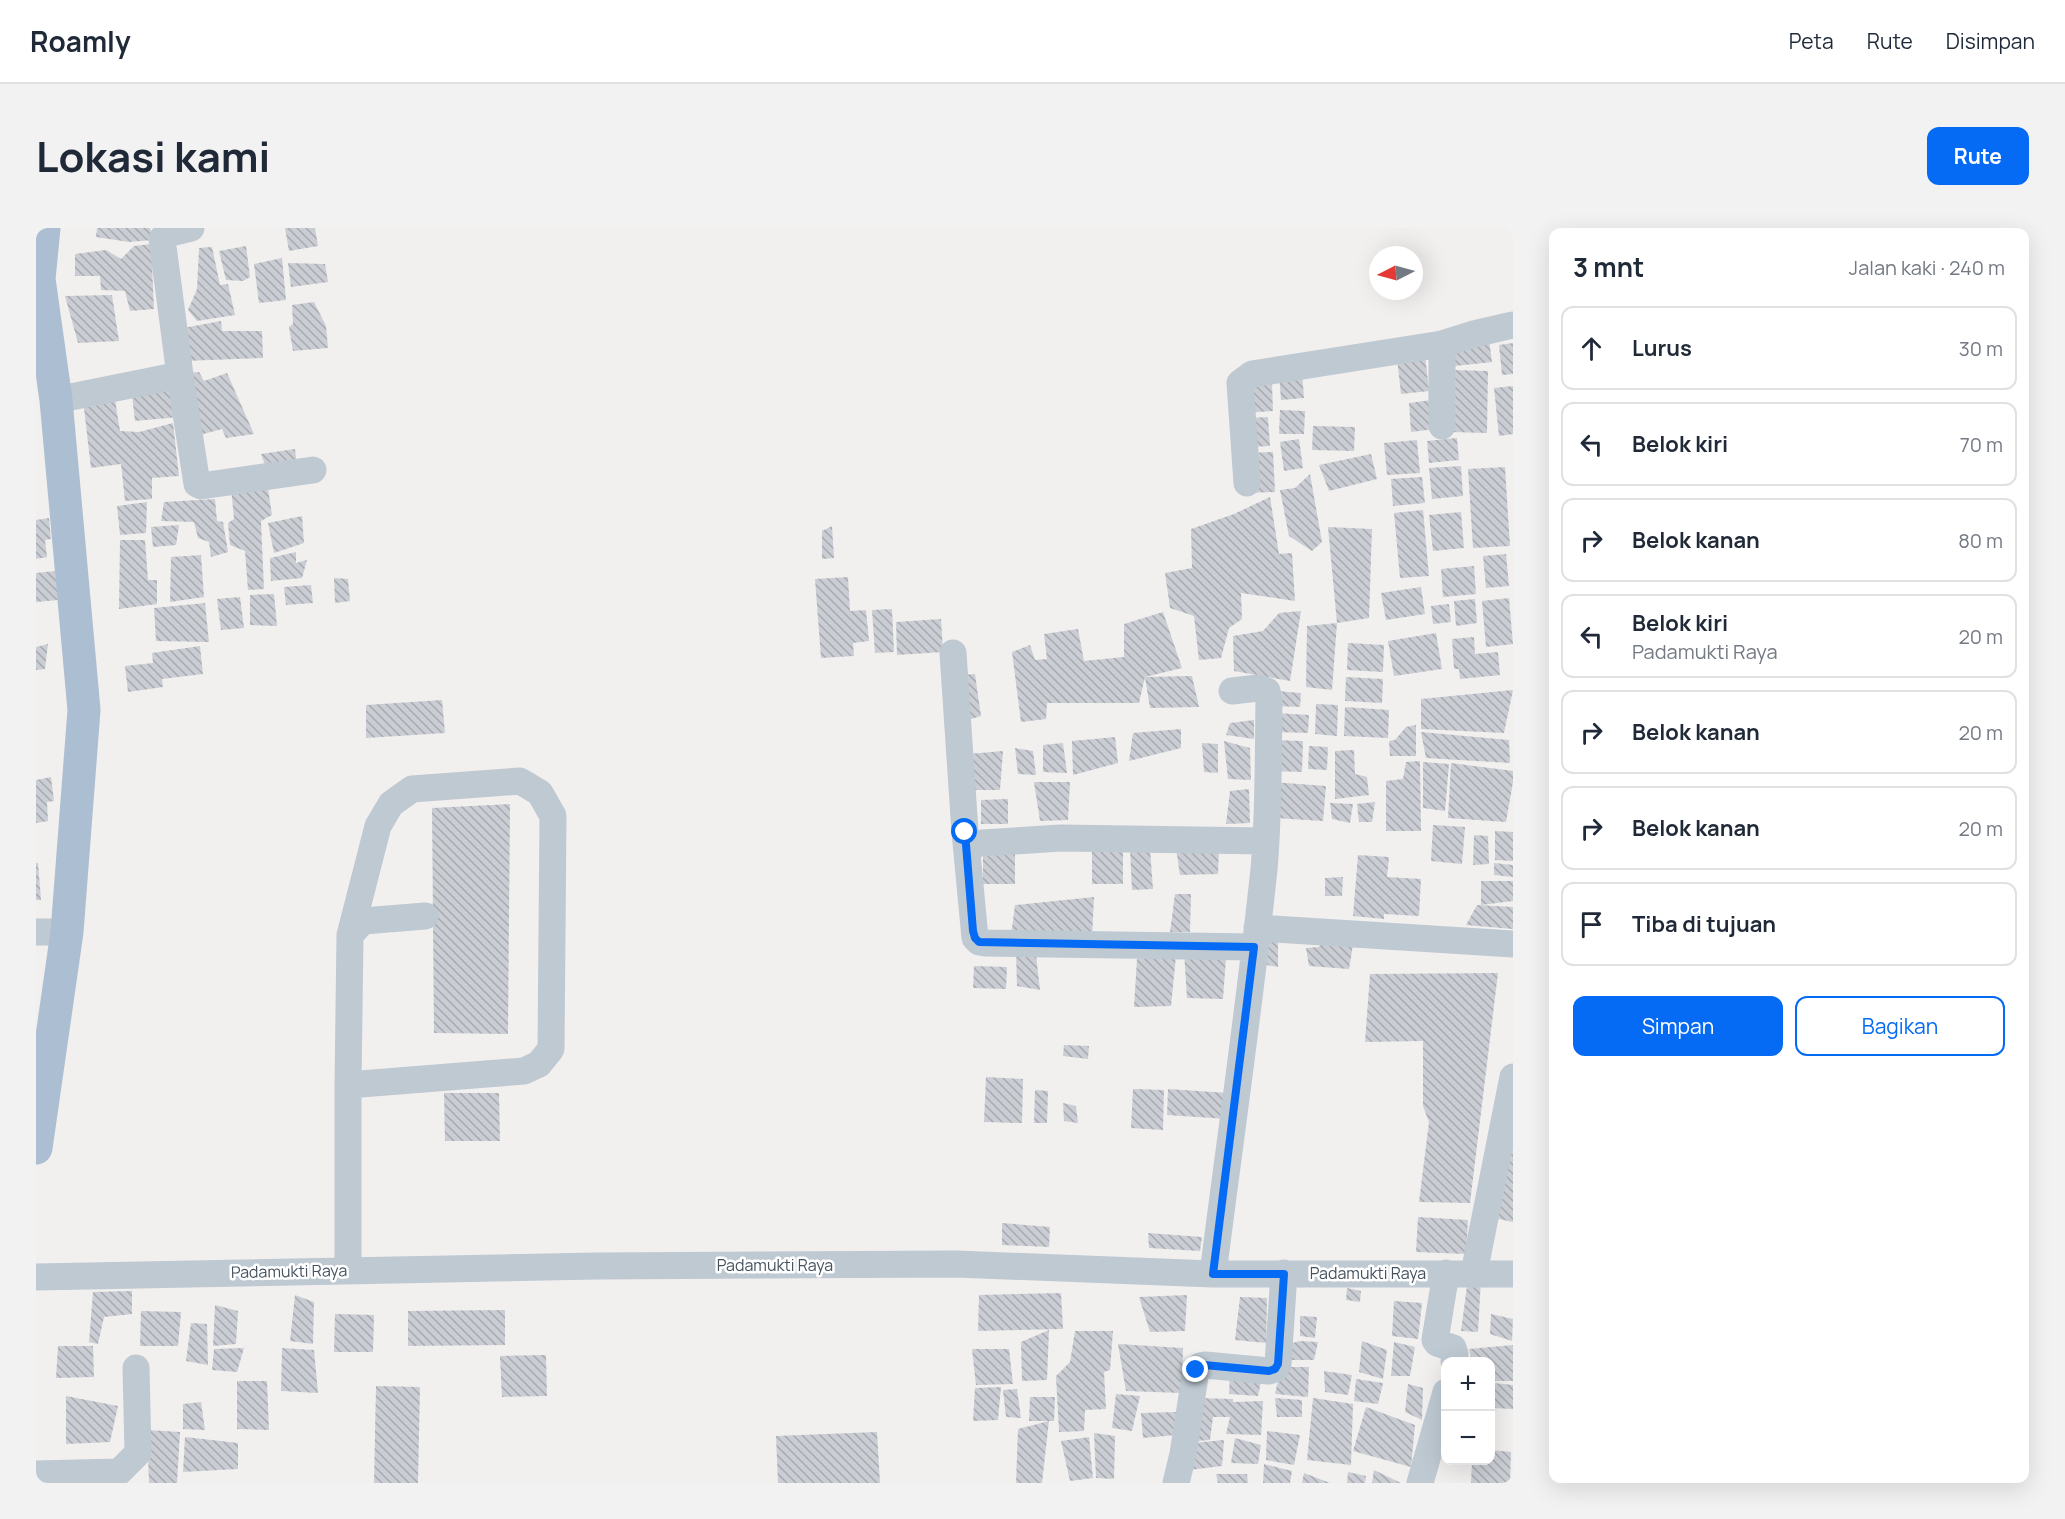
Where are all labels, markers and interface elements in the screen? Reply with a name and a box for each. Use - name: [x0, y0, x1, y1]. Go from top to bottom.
- text: Roamly: [30, 22, 131, 60]
- text: Peta: [1789, 27, 1834, 55]
- text: Rute: [1867, 27, 1913, 55]
- text: Disimpan: [1946, 27, 2035, 55]
- text: Lokasi kami: [36, 127, 270, 185]
- button: Rute: [1927, 127, 2029, 185]
- north arrow: [1369, 246, 1423, 300]
- text: 3 mnt: [1573, 249, 1644, 285]
- text: Jalan kaki · 240 m: [1849, 254, 2005, 281]
- icon: ahead: [1575, 332, 1608, 365]
- text: Lurus: [1632, 333, 1692, 363]
- text: 30 m: [1959, 335, 2003, 362]
- icon: left: [1575, 428, 1608, 461]
- text: Belok kiri: [1632, 429, 1728, 459]
- text: 70 m: [1960, 431, 2003, 458]
- icon: right: [1575, 524, 1608, 557]
- text: Belok kanan: [1632, 525, 1760, 555]
- text: 80 m: [1958, 527, 2003, 554]
- text: Belok kiri: [1632, 608, 1728, 638]
- icon: left: [1575, 620, 1608, 653]
- text: 20 m: [1958, 623, 2003, 650]
- text: Padamukti Raya: [1632, 638, 1778, 665]
- icon: right: [1575, 716, 1608, 749]
- text: Belok kanan: [1632, 717, 1760, 747]
- text: 20 m: [1958, 719, 2003, 746]
- icon: right: [1575, 812, 1608, 845]
- text: Belok kanan: [1632, 813, 1760, 843]
- text: 20 m: [1958, 815, 2003, 842]
- route start: [951, 818, 977, 844]
- icon: arrive: [1575, 908, 1608, 941]
- text: Tiba di tujuan: [1632, 909, 1776, 939]
- button: Simpan: [1573, 996, 1783, 1056]
- button: Bagikan: [1795, 996, 2005, 1056]
- street label: Padamukti Raya: [717, 1254, 833, 1276]
- street label: Padamukti Raya: [231, 1259, 347, 1283]
- street label: Padamukti Raya: [1310, 1262, 1426, 1284]
- route end: [1182, 1356, 1208, 1382]
- map controls: [1441, 1357, 1495, 1465]
- button: +: [1441, 1357, 1495, 1411]
- button: −: [1441, 1411, 1495, 1465]

